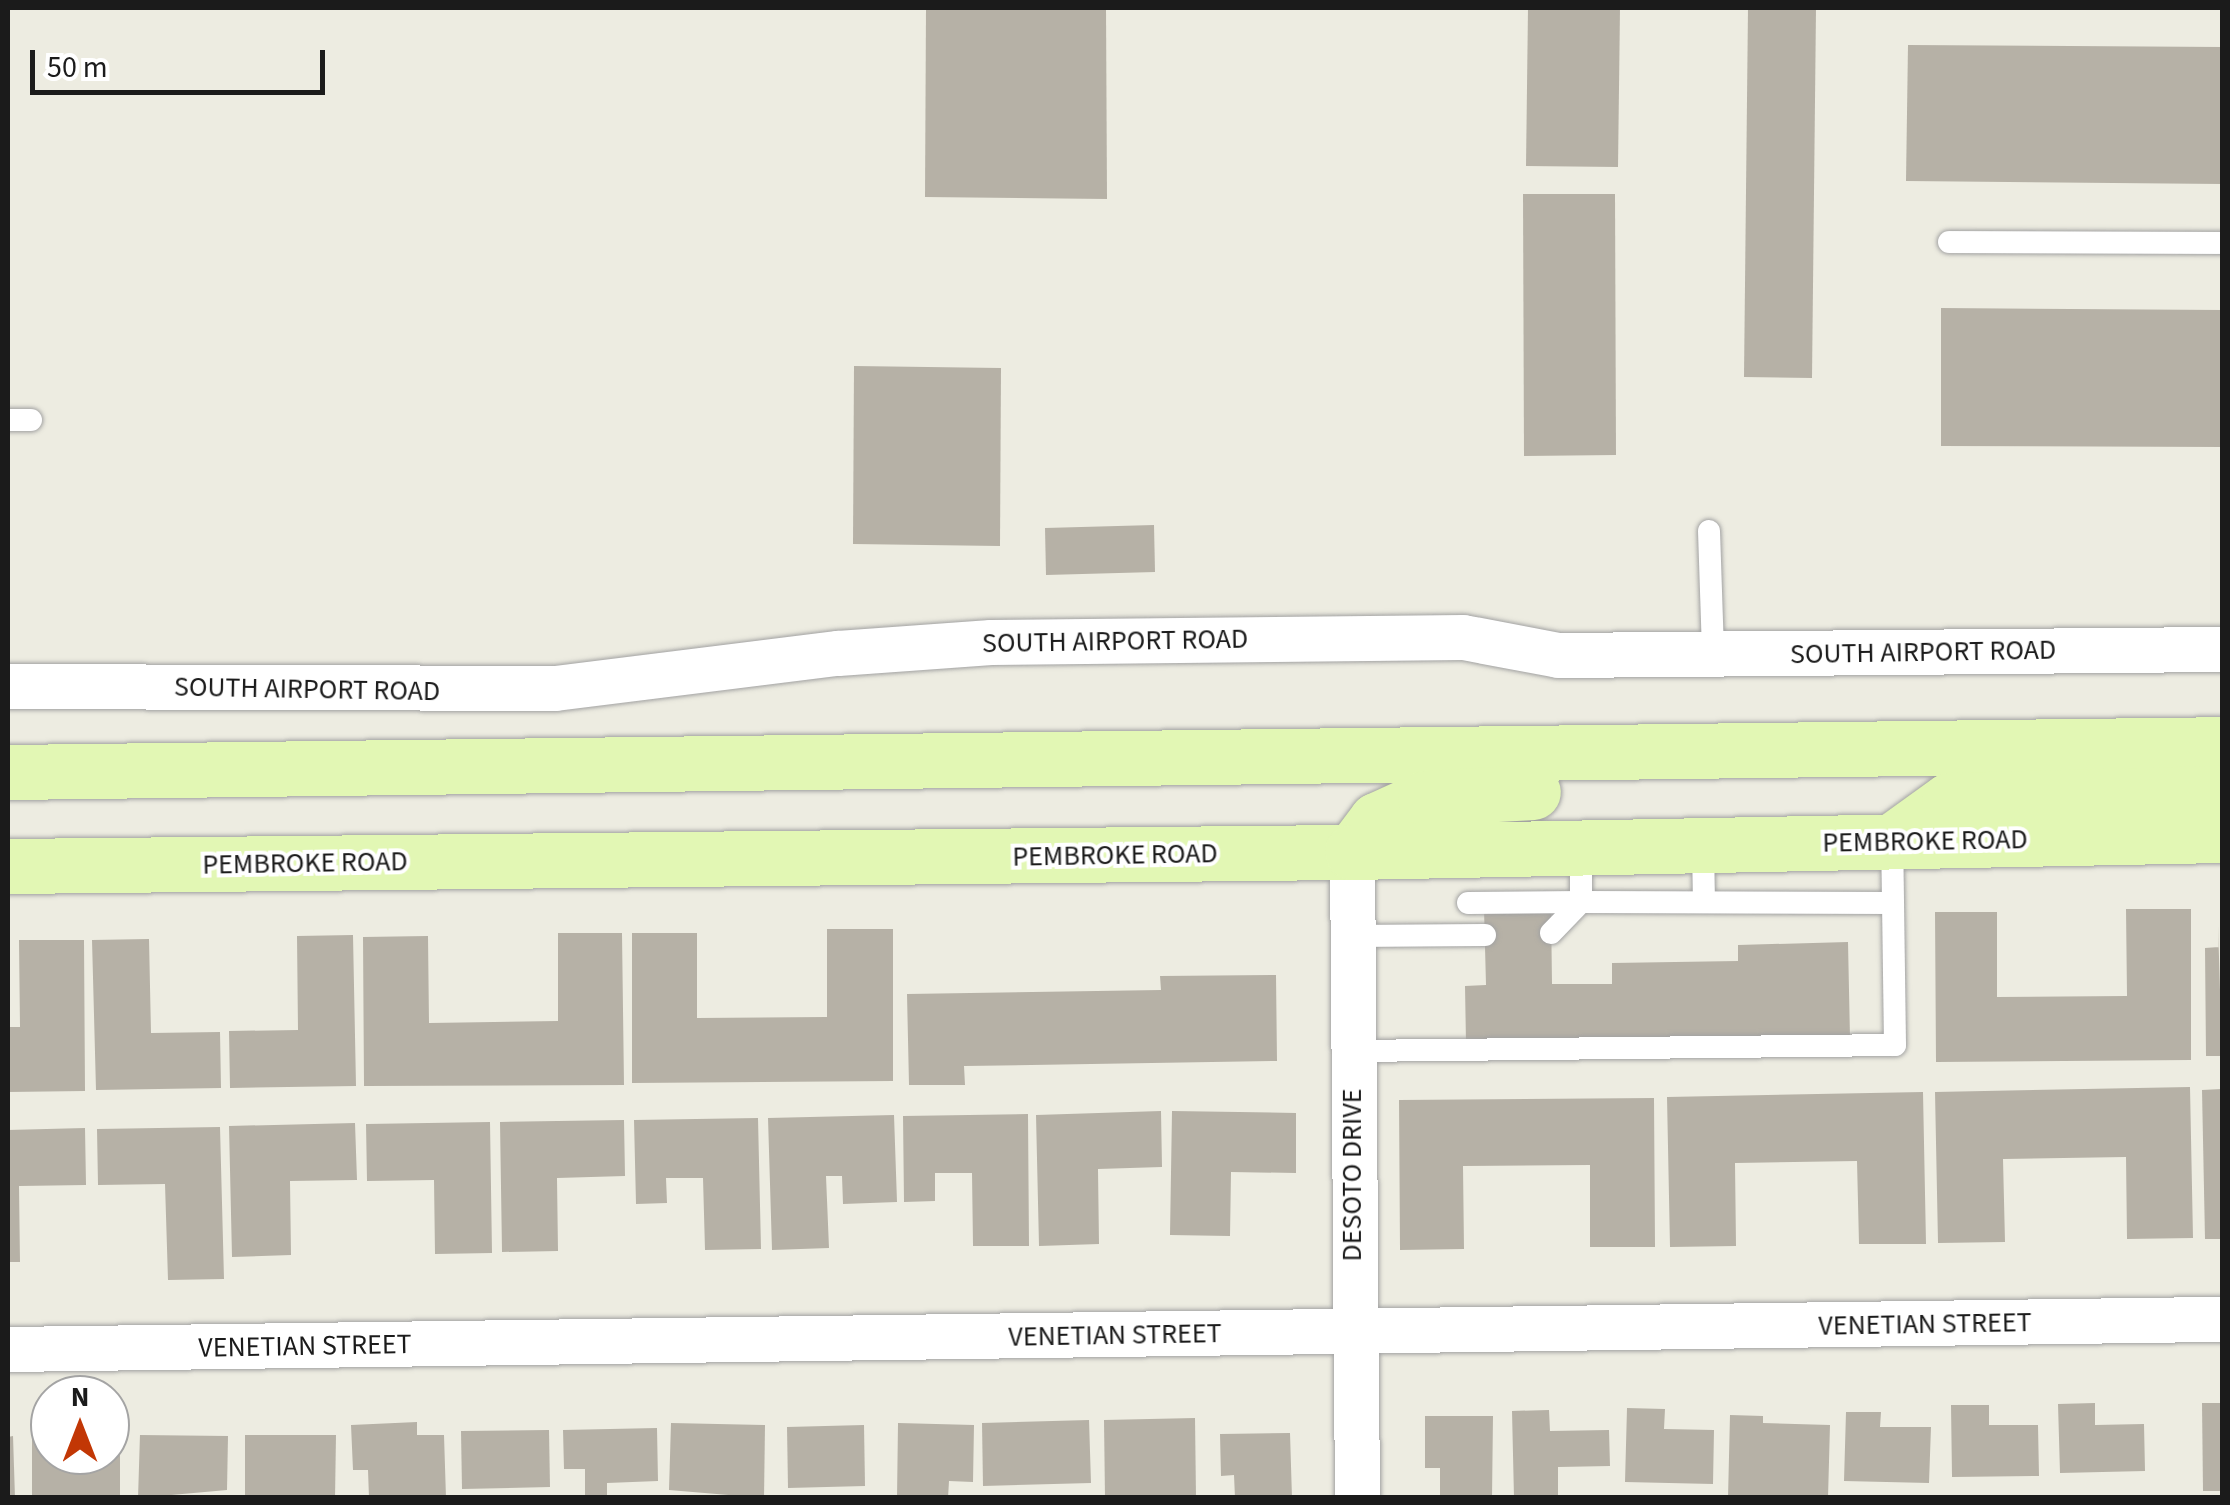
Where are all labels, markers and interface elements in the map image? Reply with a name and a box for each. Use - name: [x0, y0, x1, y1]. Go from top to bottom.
- scale bar: [35, 30, 330, 92]
- text: 50 m: [47, 46, 108, 89]
- street label: SOUTH AIRPORT ROAD: [982, 622, 1248, 660]
- street label: SOUTH AIRPORT ROAD: [1790, 633, 2056, 671]
- street label: SOUTH AIRPORT ROAD: [174, 670, 440, 708]
- street label: PEMBROKE ROAD: [1822, 822, 2028, 860]
- street label: PEMBROKE ROAD: [1012, 836, 1218, 874]
- street label: PEMBROKE ROAD: [202, 844, 408, 882]
- street label: DESOTO DRIVE: [1335, 1088, 1369, 1262]
- street label: VENETIAN STREET: [1818, 1305, 2032, 1343]
- street label: VENETIAN STREET: [1008, 1316, 1222, 1354]
- street label: VENETIAN STREET: [198, 1327, 412, 1365]
- north arrow: [30, 1375, 130, 1475]
- text: N: [71, 1377, 89, 1417]

